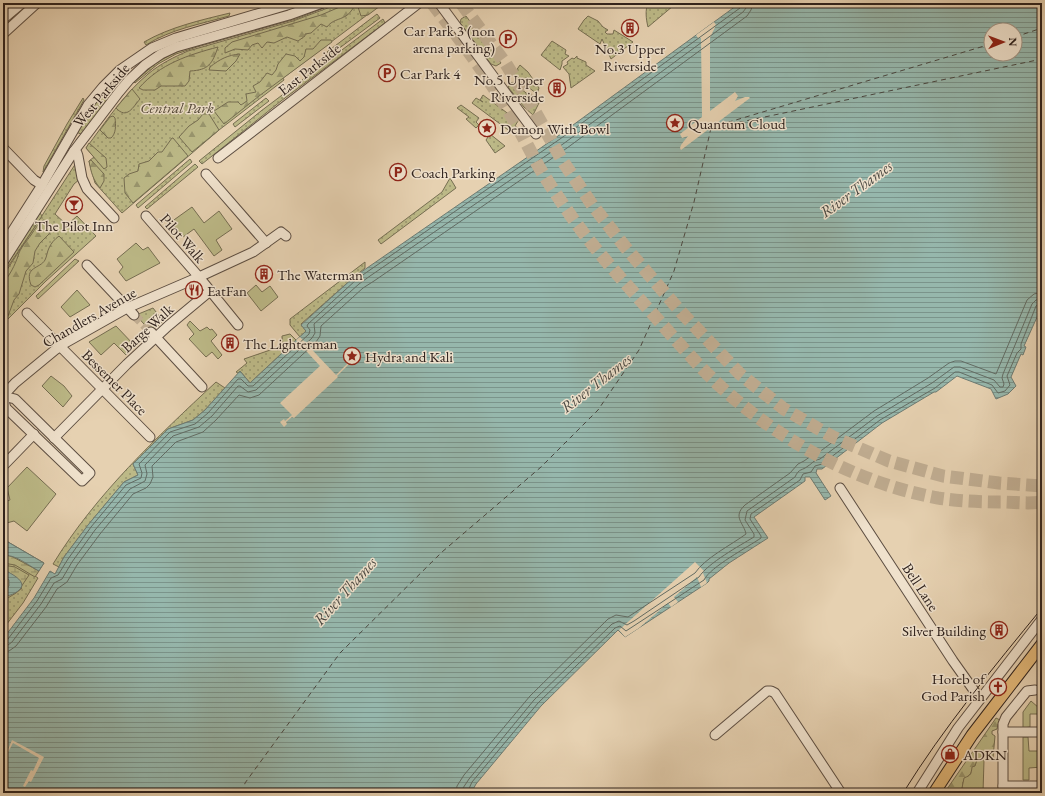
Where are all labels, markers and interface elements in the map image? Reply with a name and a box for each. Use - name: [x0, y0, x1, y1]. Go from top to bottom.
- building icon: No.3 Upper Riverside: [620, 18, 640, 38]
- place label: Car Park 3 (non arena parking): [404, 21, 495, 57]
- north arrow: [983, 22, 1023, 62]
- parking icon: Car Park 3 (non arena parking): [498, 29, 518, 49]
- text: N: [1006, 37, 1020, 46]
- street label: East Parkside: [274, 39, 344, 99]
- place label: No.3 Upper Riverside: [595, 39, 665, 75]
- street label: West Parkside: [69, 59, 133, 131]
- parking icon: Car Park 4: [377, 63, 397, 83]
- place label: Car Park 4: [400, 64, 461, 83]
- place label: No.5 Upper Riverside: [474, 70, 544, 106]
- building icon: No.5 Upper Riverside: [547, 78, 567, 98]
- park label: Central Park: [140, 98, 214, 117]
- place icon: Quantum Cloud: [665, 113, 685, 133]
- place label: Quantum Cloud: [688, 114, 786, 133]
- place icon: Demon With Bowl: [477, 118, 497, 138]
- place label: Demon With Bowl: [500, 119, 610, 138]
- water label: River Thames: [816, 155, 897, 222]
- parking icon: Coach Parking: [388, 162, 408, 182]
- place label: Coach Parking: [411, 163, 496, 182]
- bar icon: The Pilot Inn: [64, 195, 84, 215]
- street label: Pilot Walk: [156, 209, 210, 267]
- place label: The Pilot Inn: [35, 216, 113, 235]
- building icon: The Waterman: [254, 264, 274, 284]
- place label: The Waterman: [277, 265, 363, 284]
- restaurant icon: EatFan: [184, 280, 204, 300]
- place label: EatFan: [207, 281, 247, 300]
- street label: Chandlers Avenue: [39, 282, 139, 352]
- street label: Barge Walk: [117, 299, 178, 356]
- building icon: The Lighterman: [220, 333, 240, 353]
- place label: The Lighterman: [243, 334, 338, 353]
- street label: Bessemer Place: [78, 345, 152, 419]
- place icon: Hydra and Kali: [342, 346, 362, 366]
- place label: Hydra and Kali: [365, 347, 453, 366]
- water label: River Thames: [556, 348, 636, 417]
- water label: River Thames: [309, 552, 382, 630]
- street label: Bell Lane: [898, 559, 944, 615]
- building icon: Silver Building: [989, 620, 1009, 640]
- place label: Silver Building: [902, 621, 986, 640]
- place label: Horeb of God Parish: [921, 669, 987, 705]
- church icon: Horeb of God Parish: [988, 677, 1008, 697]
- shop icon: ADKN: [940, 744, 960, 764]
- place label: ADKN: [962, 745, 1007, 764]

